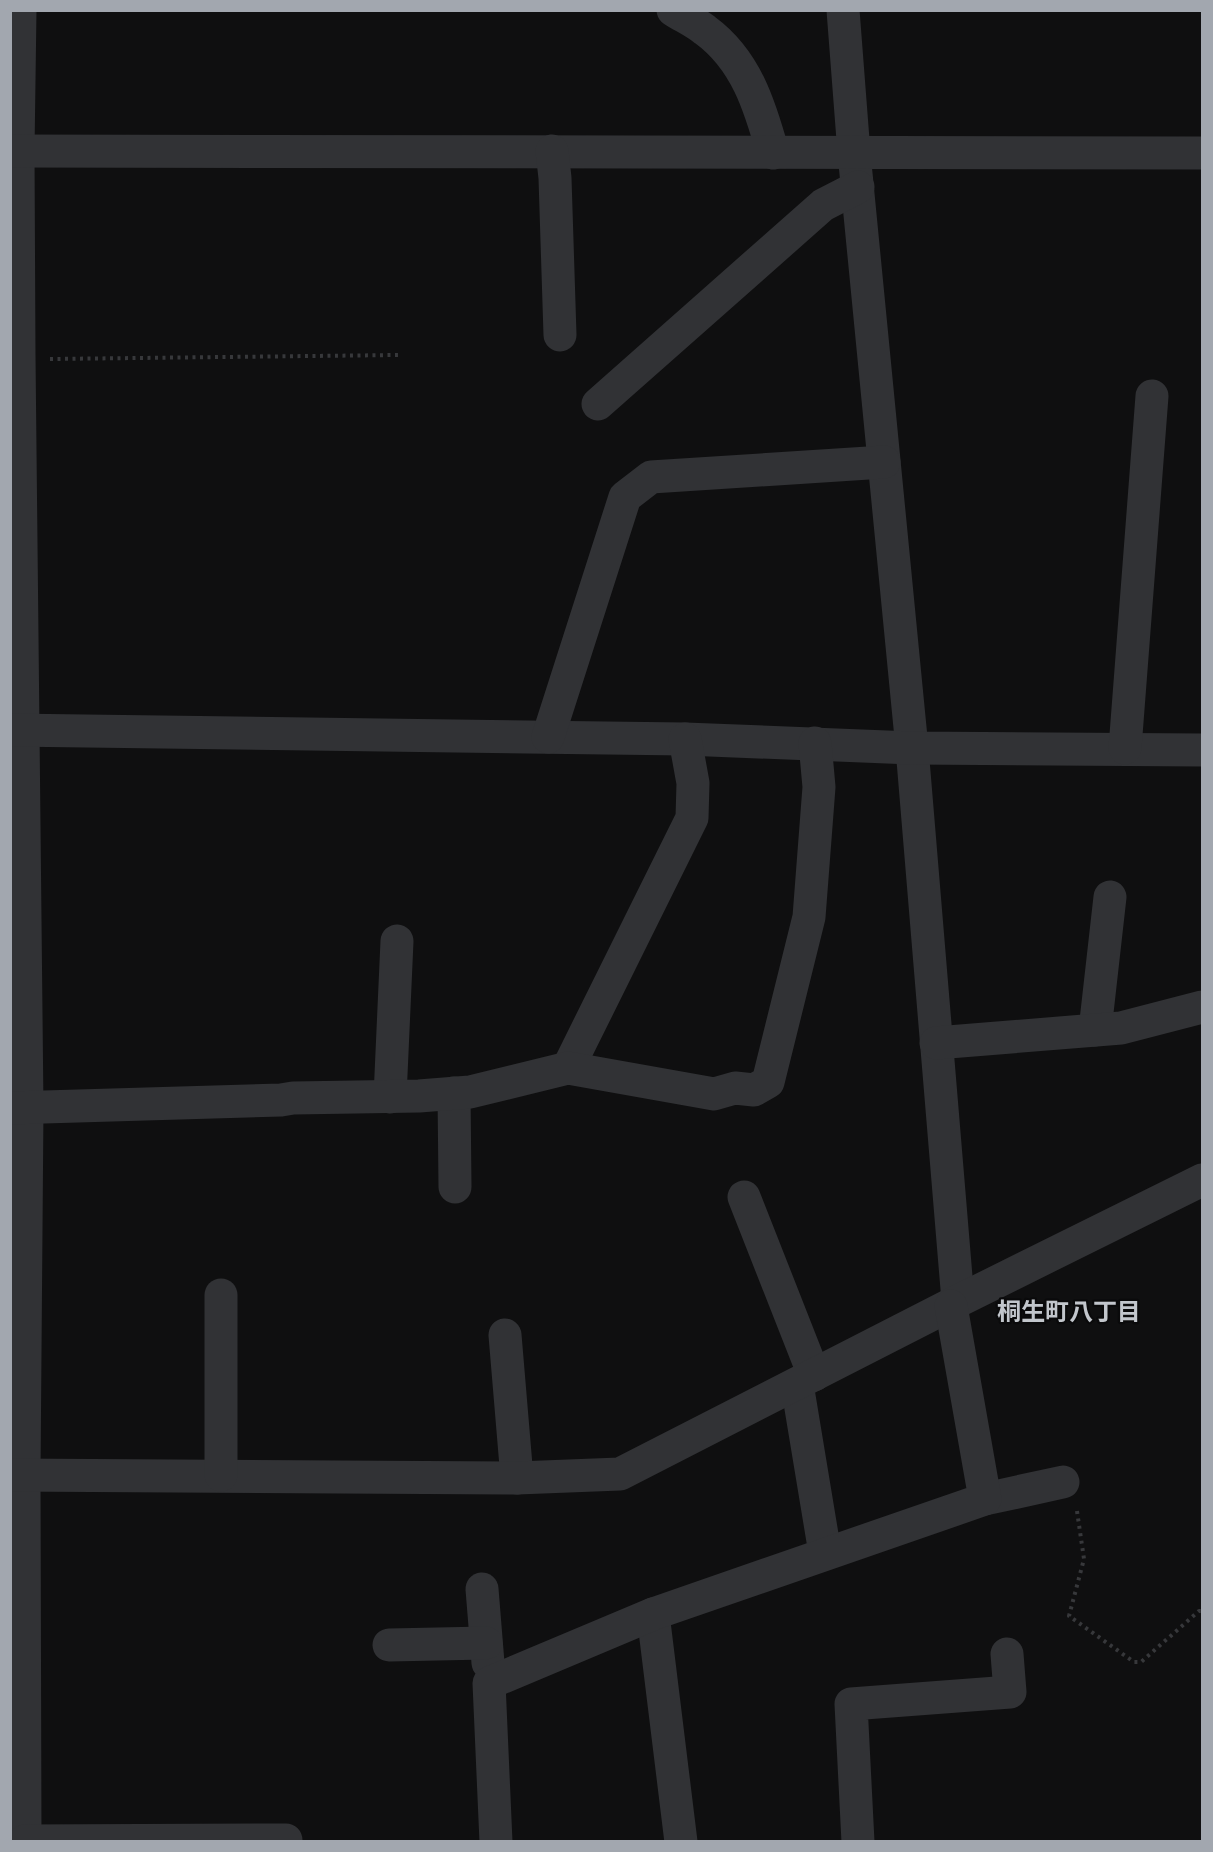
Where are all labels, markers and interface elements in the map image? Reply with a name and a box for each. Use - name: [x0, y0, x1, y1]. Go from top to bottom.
- district label: 桐生町八丁目: [997, 1296, 1141, 1326]

